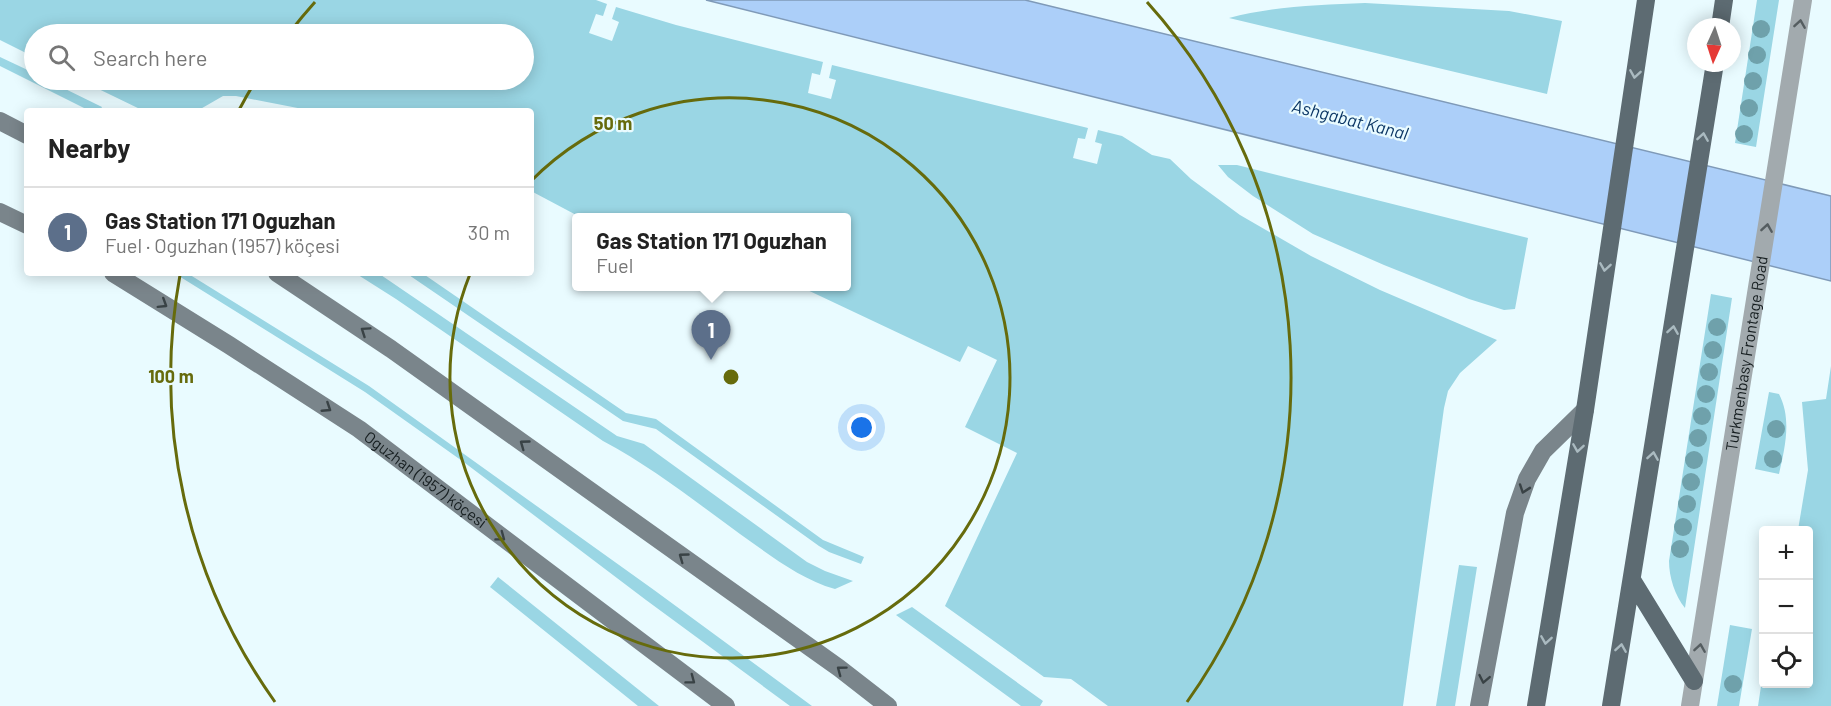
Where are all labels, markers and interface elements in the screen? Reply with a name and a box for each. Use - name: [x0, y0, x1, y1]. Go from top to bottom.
- north arrow: [1687, 18, 1741, 72]
- one-way arrow: [1793, 19, 1805, 29]
- search box: [24, 24, 534, 90]
- icon: search: [45, 41, 78, 74]
- text: Search here: [93, 44, 207, 70]
- one-way arrow: [1629, 70, 1641, 79]
- water label: Ashgabat Kanal: [1290, 94, 1411, 144]
- text: 50 m: [594, 112, 632, 134]
- text: Nearby: [48, 132, 130, 163]
- one-way arrow: [1696, 132, 1709, 142]
- text: Gas Station 171 Oguzhan: [105, 207, 335, 233]
- popup: [572, 213, 851, 291]
- text: 1: [64, 220, 71, 244]
- text: 30 m: [468, 220, 510, 244]
- one-way arrow: [1761, 224, 1773, 233]
- text: Gas Station 171 Oguzhan: [596, 227, 827, 253]
- text: Fuel · Oguzhan (1957) köçesi: [105, 233, 340, 257]
- text: Fuel: [596, 253, 633, 277]
- street label: Turkmenbasy Frontage Road: [1721, 254, 1771, 452]
- one-way arrow: [1600, 262, 1612, 272]
- one-way arrow: [157, 296, 167, 308]
- pin: 1: [692, 310, 730, 360]
- one-way arrow: [1666, 325, 1678, 334]
- one-way arrow: [360, 327, 371, 338]
- text: 100 m: [148, 365, 194, 387]
- centre of rings: [721, 367, 741, 387]
- one-way arrow: [321, 401, 331, 413]
- your location: [847, 413, 876, 442]
- street label: Oguzhan (1957) köçesi: [361, 427, 491, 531]
- one-way arrow: [520, 440, 531, 451]
- one-way arrow: [1573, 443, 1585, 453]
- one-way arrow: [1646, 451, 1658, 460]
- one-way arrow: [1518, 483, 1531, 493]
- map controls: [1759, 526, 1813, 688]
- button: +: [1759, 526, 1813, 580]
- one-way arrow: [494, 529, 505, 540]
- one-way arrow: [678, 553, 689, 564]
- button: −: [1759, 580, 1813, 634]
- button: locate: [1759, 634, 1813, 688]
- one-way arrow: [1541, 636, 1553, 645]
- one-way arrow: [1614, 644, 1627, 654]
- one-way arrow: [1693, 644, 1705, 653]
- one-way arrow: [837, 667, 848, 678]
- one-way arrow: [684, 672, 695, 683]
- one-way arrow: [1478, 674, 1491, 684]

